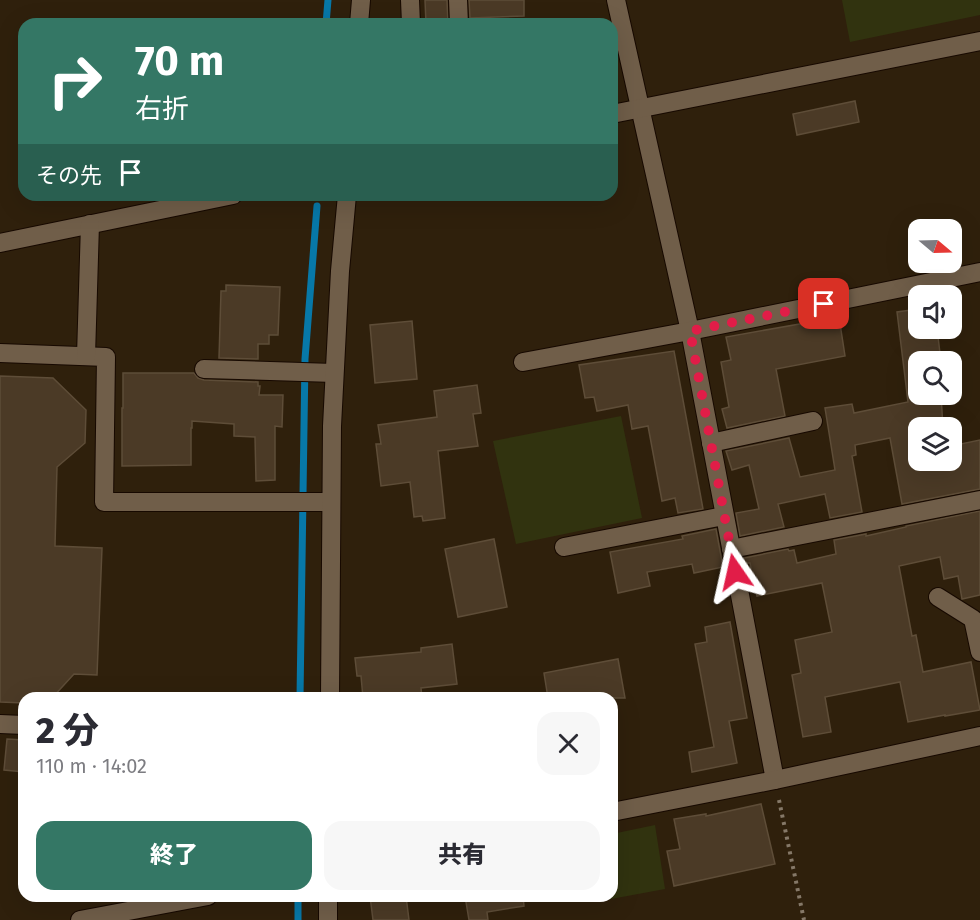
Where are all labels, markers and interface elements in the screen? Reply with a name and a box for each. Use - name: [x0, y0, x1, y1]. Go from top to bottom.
- text: 70 m: [135, 36, 224, 86]
- icon: right: [36, 42, 114, 120]
- text: 右折: [135, 93, 189, 125]
- icon: arrive: [114, 156, 147, 189]
- text: その先: [36, 162, 102, 189]
- north arrow: [908, 219, 962, 273]
- map controls: [908, 219, 962, 471]
- pin: [798, 278, 849, 329]
- button: sound: [908, 285, 962, 339]
- icon: arrive: [807, 287, 840, 320]
- button: search: [908, 351, 962, 405]
- button: layers: [908, 417, 962, 471]
- position arrow: [703, 540, 767, 604]
- text: 2 分: [36, 709, 99, 753]
- button: close: [537, 712, 600, 775]
- text: 110 m · 14:02: [36, 754, 147, 778]
- button: 終了: [36, 821, 312, 890]
- button: 共有: [324, 821, 600, 890]

